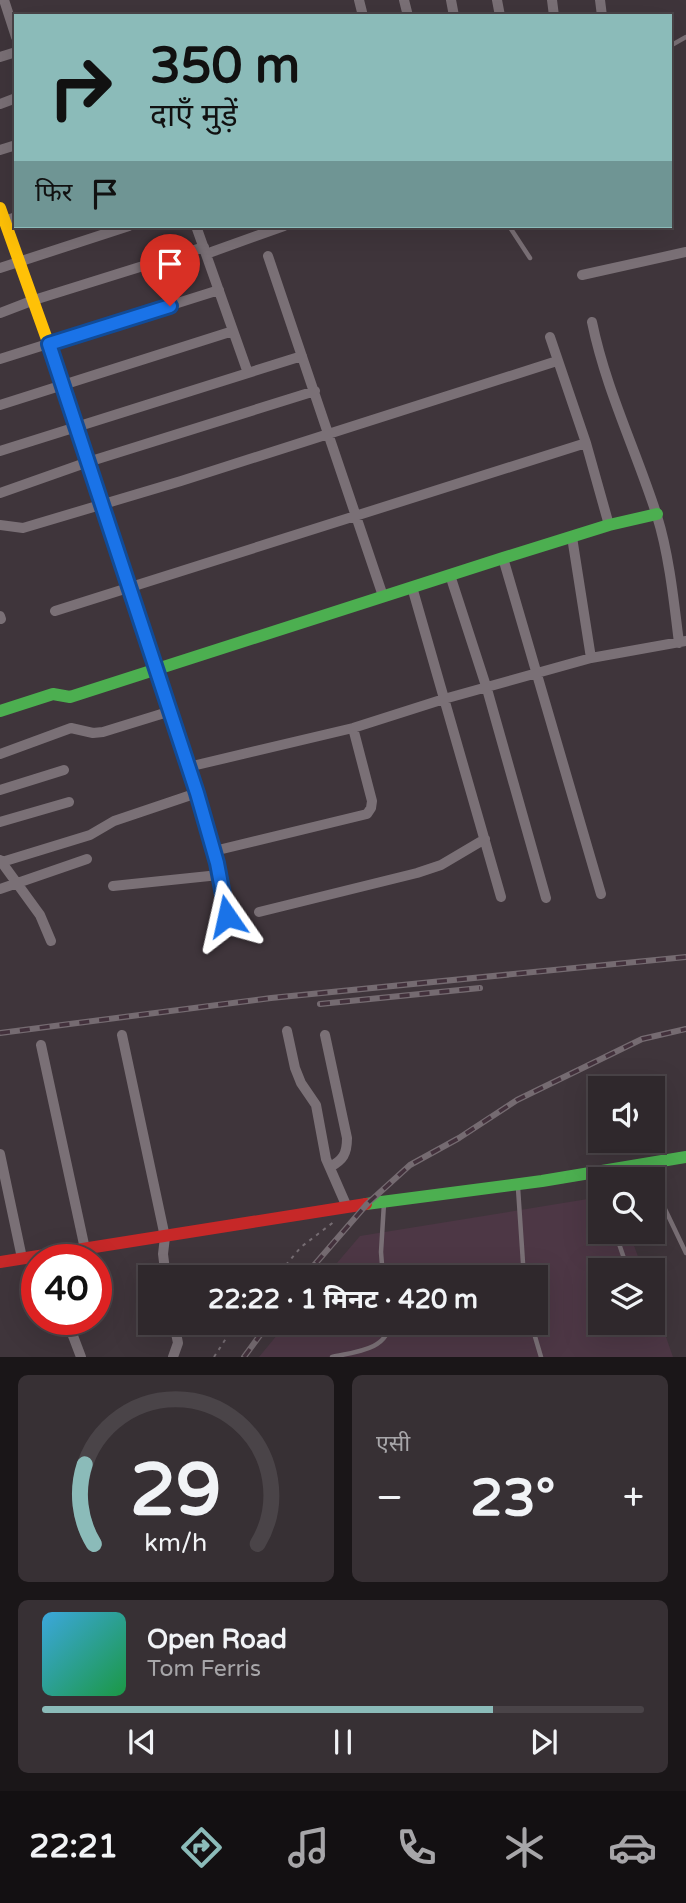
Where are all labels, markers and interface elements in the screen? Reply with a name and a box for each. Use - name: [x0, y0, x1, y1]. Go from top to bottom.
- text: 350 m: [150, 37, 300, 96]
- icon: right: [35, 42, 126, 133]
- text: दाएँ मुड़ें: [150, 97, 238, 135]
- icon: arrive: [86, 175, 124, 213]
- text: फिर: [35, 177, 72, 208]
- pin: [140, 234, 200, 306]
- icon: arrive: [151, 245, 189, 283]
- position arrow: [190, 879, 264, 953]
- map controls: [588, 1076, 665, 1335]
- button: sound: [588, 1076, 665, 1153]
- button: search: [588, 1167, 665, 1244]
- speed limit sign: 40: [21, 1244, 112, 1335]
- button: layers: [588, 1258, 665, 1335]
- text: 22:22 · 1 मिनट · 420 m: [208, 1284, 478, 1315]
- text: एसी: [376, 1430, 410, 1458]
- text: 29: [130, 1448, 222, 1536]
- text: 23°: [470, 1467, 555, 1530]
- text: −: [376, 1475, 403, 1521]
- text: +: [623, 1475, 644, 1521]
- text: km/h: [145, 1528, 207, 1558]
- text: Open Road: [147, 1624, 287, 1655]
- text: Tom Ferris: [147, 1655, 261, 1683]
- icon: previous: [123, 1723, 161, 1761]
- icon: pause: [324, 1723, 362, 1761]
- icon: next: [525, 1723, 563, 1761]
- icon: directions: [177, 1823, 226, 1872]
- icon: music: [284, 1823, 333, 1872]
- icon: phone: [392, 1823, 441, 1872]
- icon: climate: [500, 1823, 549, 1872]
- icon: car: [608, 1823, 657, 1872]
- text: 22:21: [29, 1828, 118, 1866]

